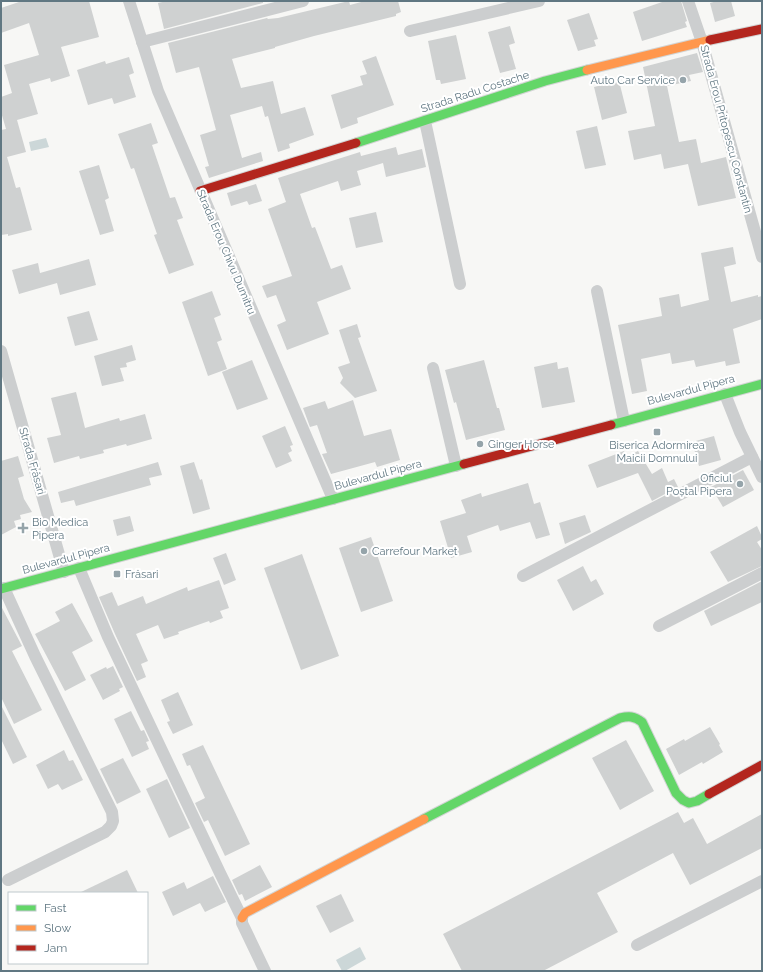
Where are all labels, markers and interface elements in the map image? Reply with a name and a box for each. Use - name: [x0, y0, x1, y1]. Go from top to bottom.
- street label: Strada Erou Pritopescu Constantin: [697, 44, 755, 214]
- street label: Strada Radu Costache: [419, 68, 531, 116]
- place label: Auto Car Service: [591, 74, 676, 87]
- marker: Auto Car Service: [678, 75, 688, 85]
- street label: Strada Erou Chivu Dumitru: [194, 188, 258, 316]
- street label: Bulevardul Pipera: [646, 372, 736, 408]
- street label: Strada Frăsari: [16, 426, 48, 496]
- marker: Biserica Adormirea Maicii Domnului: [652, 427, 662, 437]
- place label: Ginger Horse: [488, 438, 555, 451]
- marker: Ginger Horse: [475, 439, 485, 449]
- place label: Biserica Adormirea Maicii Domnului: [609, 439, 705, 465]
- street label: Bulevardul Pipera: [333, 457, 423, 493]
- place label: Oficiul Poștal Pipera: [666, 472, 732, 498]
- marker: Oficiul Poștal Pipera: [735, 479, 745, 489]
- place label: Bio Medica Pipera: [32, 516, 88, 542]
- marker: Bio Medica Pipera: [17, 522, 29, 534]
- street label: Bulevardul Pipera: [21, 541, 111, 577]
- place label: Carrefour Market: [372, 545, 458, 558]
- marker: Carrefour Market: [359, 546, 369, 556]
- place label: Frăsari: [125, 568, 158, 581]
- marker: Frăsari: [112, 569, 122, 579]
- legend: [8, 892, 148, 964]
- text: Fast: [44, 901, 67, 915]
- text: Slow: [44, 921, 71, 935]
- text: Jam: [44, 941, 67, 955]

